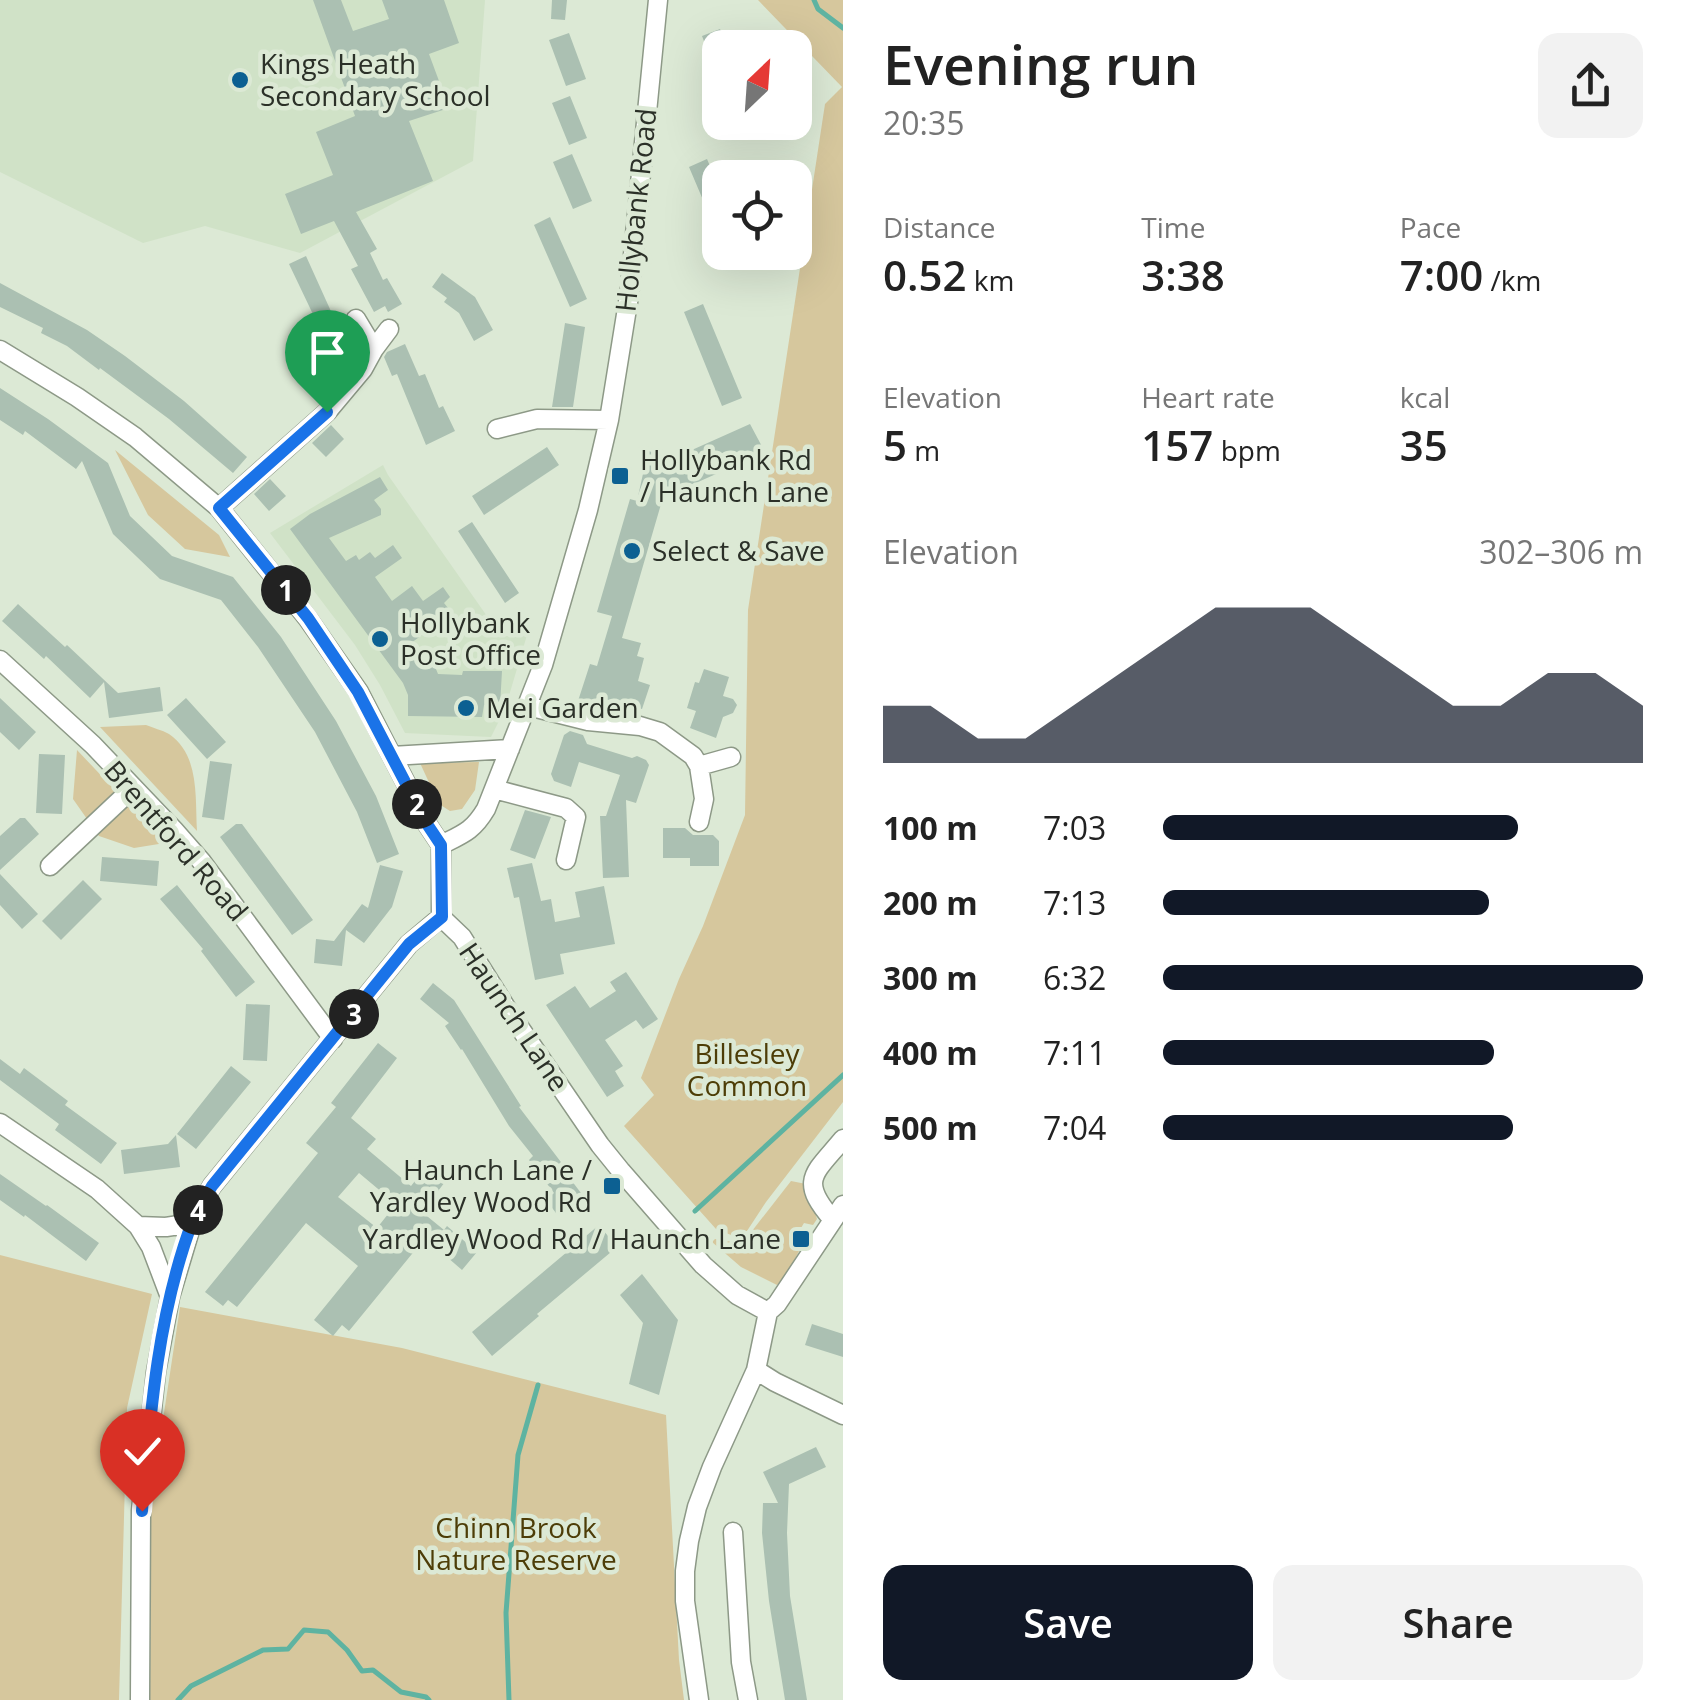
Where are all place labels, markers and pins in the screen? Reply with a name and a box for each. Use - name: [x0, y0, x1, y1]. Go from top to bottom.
- place label: Kings Heath Secondary School: [260, 44, 491, 114]
- marker: Kings Heath Secondary School: [229, 69, 251, 91]
- pin: [285, 310, 370, 413]
- place label: Hollybank Rd / Haunch Lane: [640, 440, 829, 510]
- marker: Hollybank Rd / Haunch Lane: [609, 465, 631, 487]
- place label: Select & Save: [652, 531, 825, 569]
- marker: Select & Save: [621, 540, 643, 562]
- pin: 1: [261, 565, 311, 615]
- place label: Hollybank Post Office: [400, 603, 541, 673]
- marker: Hollybank Post Office: [369, 628, 391, 650]
- place label: Mei Garden: [486, 688, 639, 726]
- marker: Mei Garden: [455, 697, 477, 719]
- pin: 2: [392, 779, 442, 829]
- pin: 3: [329, 989, 379, 1039]
- place label: Haunch Lane / Yardley Wood Rd: [370, 1150, 592, 1220]
- marker: Haunch Lane / Yardley Wood Rd: [601, 1175, 623, 1197]
- pin: 4: [173, 1185, 223, 1235]
- place label: Yardley Wood Rd / Haunch Lane: [362, 1219, 781, 1257]
- marker: Yardley Wood Rd / Haunch Lane: [790, 1228, 812, 1250]
- pin: [100, 1409, 185, 1512]

